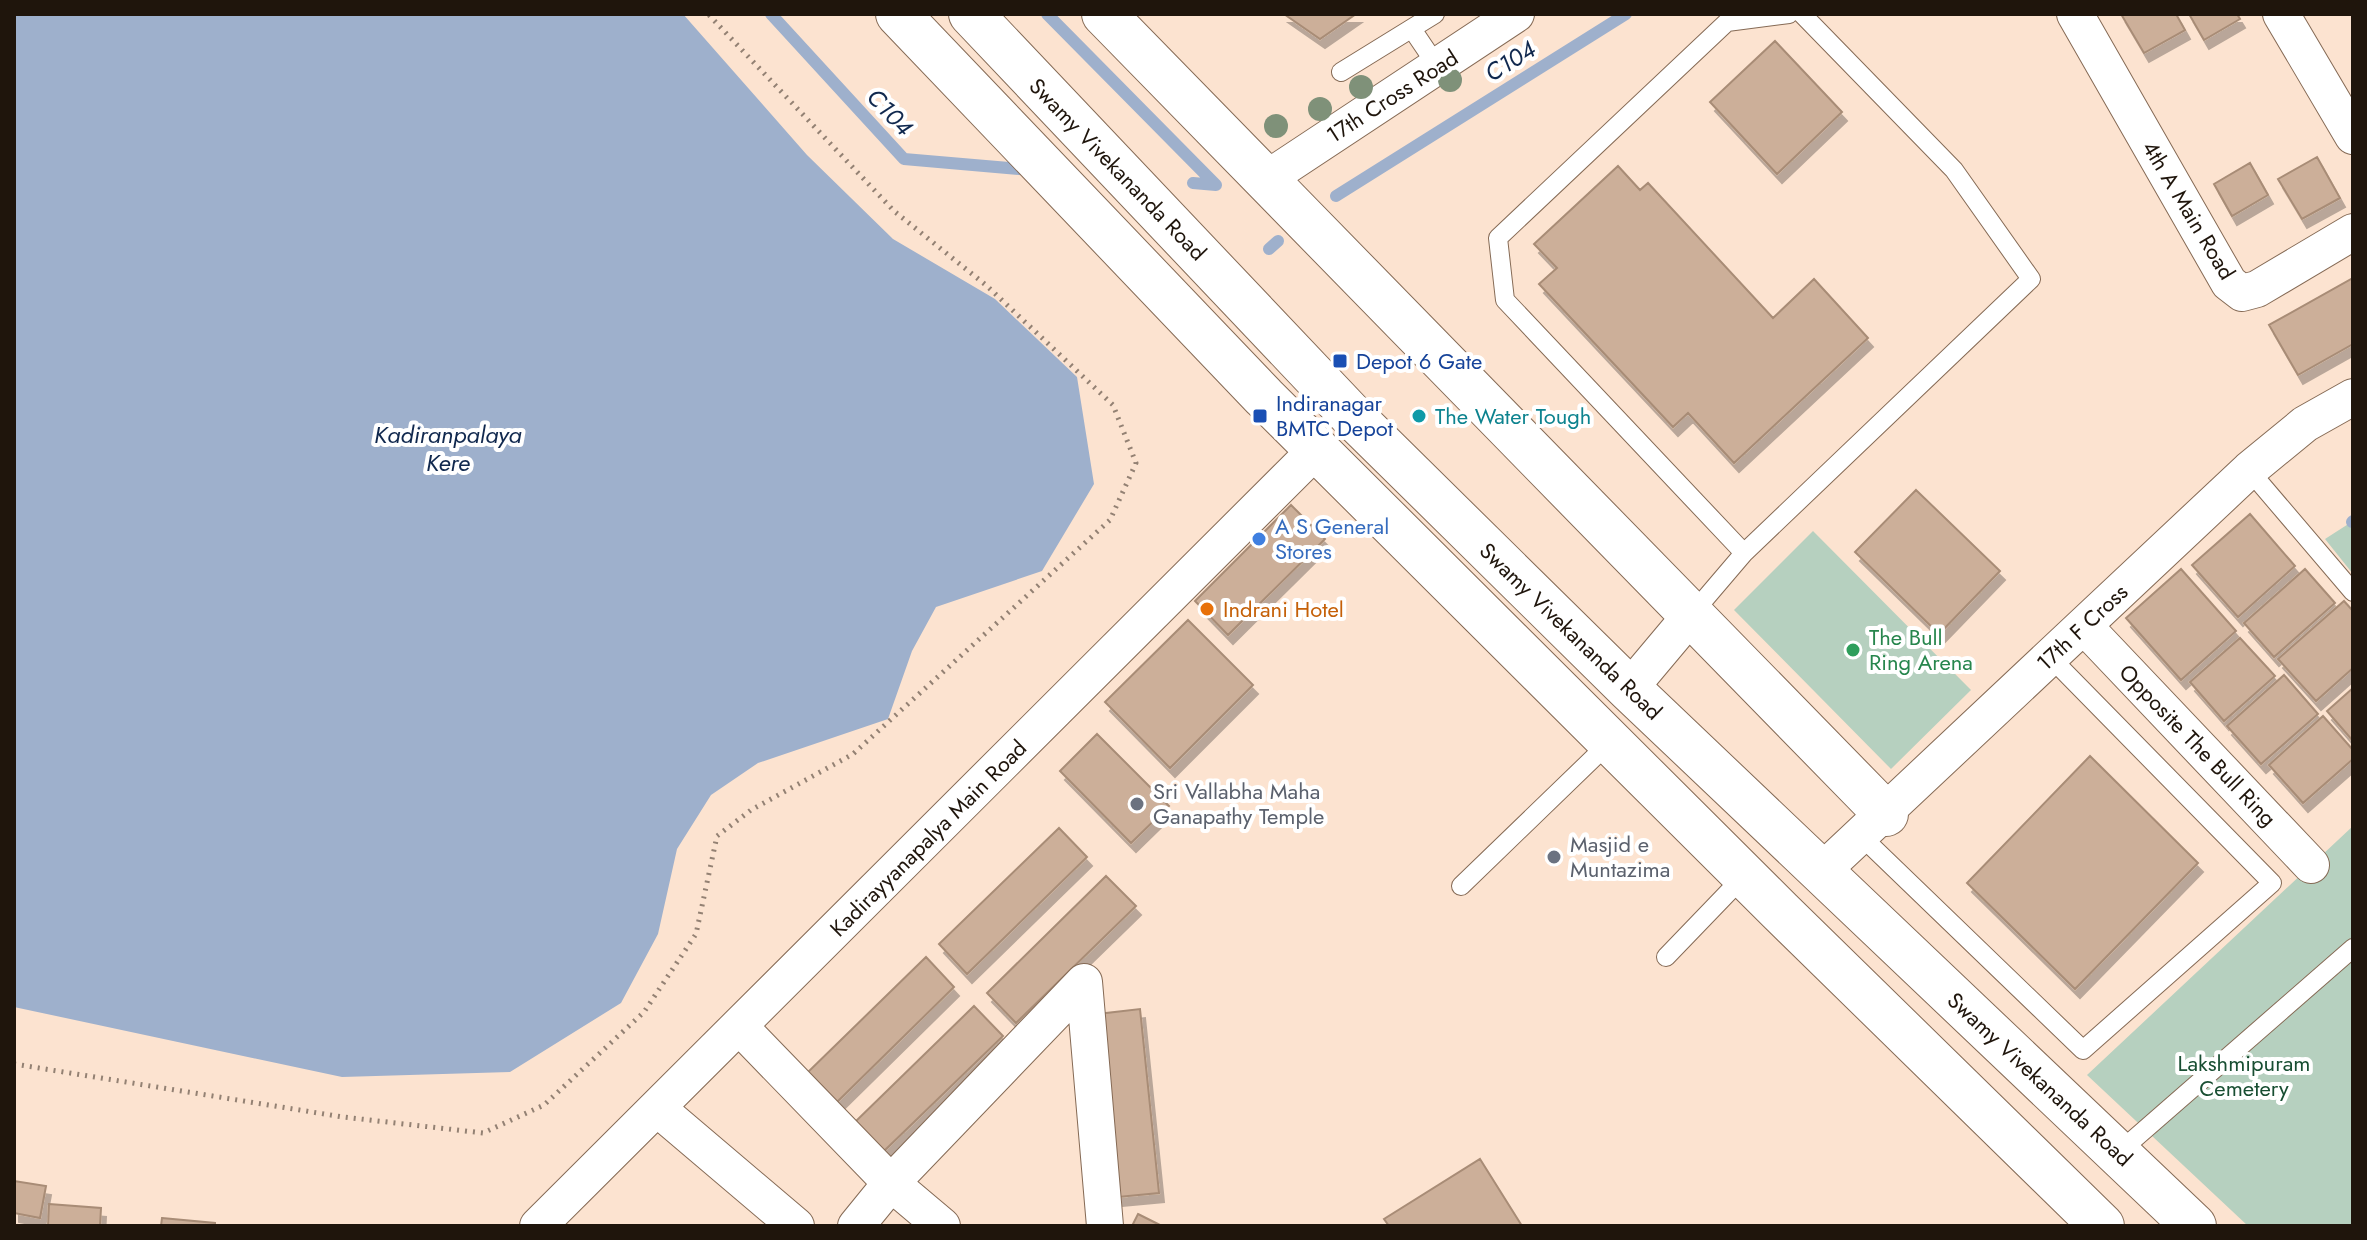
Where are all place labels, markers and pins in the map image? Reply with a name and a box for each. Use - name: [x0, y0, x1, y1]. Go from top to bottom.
- place label: Depot 6 Gate: [1356, 345, 1482, 377]
- marker: Depot 6 Gate: [1331, 352, 1349, 370]
- place label: Indiranagar BMTC Depot: [1276, 387, 1394, 444]
- place label: The Water Tough: [1435, 400, 1591, 432]
- marker: Indiranagar BMTC Depot: [1251, 407, 1269, 425]
- marker: The Water Tough: [1410, 407, 1428, 425]
- place label: A S General Stores: [1275, 510, 1389, 567]
- marker: A S General Stores: [1250, 530, 1268, 548]
- place label: Indrani Hotel: [1223, 593, 1344, 625]
- marker: Indrani Hotel: [1198, 600, 1216, 618]
- place label: The Bull Ring Arena: [1869, 621, 1973, 678]
- marker: The Bull Ring Arena: [1844, 641, 1862, 659]
- place label: Sri Vallabha Maha Ganapathy Temple: [1153, 775, 1324, 832]
- marker: Sri Vallabha Maha Ganapathy Temple: [1128, 795, 1146, 813]
- place label: Masjid e Muntazima: [1570, 828, 1670, 885]
- marker: Masjid e Muntazima: [1545, 848, 1563, 866]

